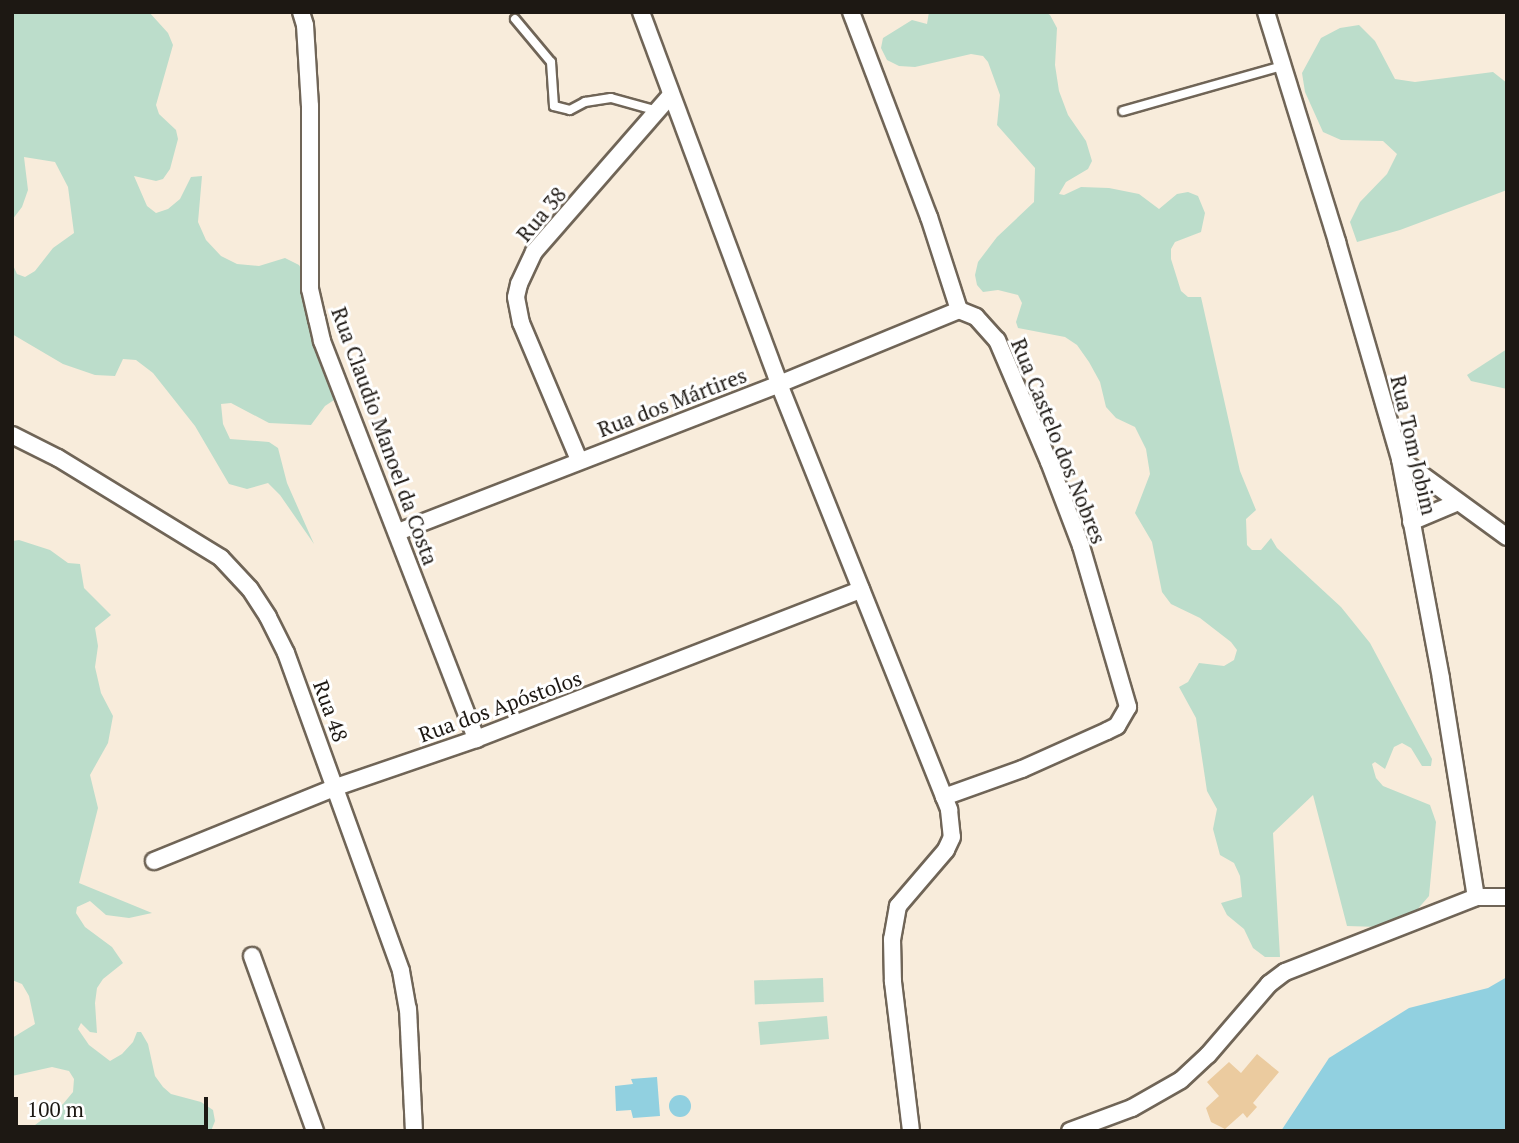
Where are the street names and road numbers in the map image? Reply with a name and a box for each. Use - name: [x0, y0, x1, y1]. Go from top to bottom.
- street label: Rua 38: [511, 182, 571, 246]
- street label: Rua Claudio Manoel da Costa: [327, 304, 443, 568]
- street label: Rua Castelo dos Nobres: [1006, 335, 1112, 547]
- street label: Rua dos Mártires: [594, 362, 750, 442]
- street label: Rua Tom Jobim: [1386, 373, 1442, 517]
- street label: Rua dos Apóstolos: [415, 665, 585, 747]
- street label: Rua 48: [308, 677, 354, 745]

